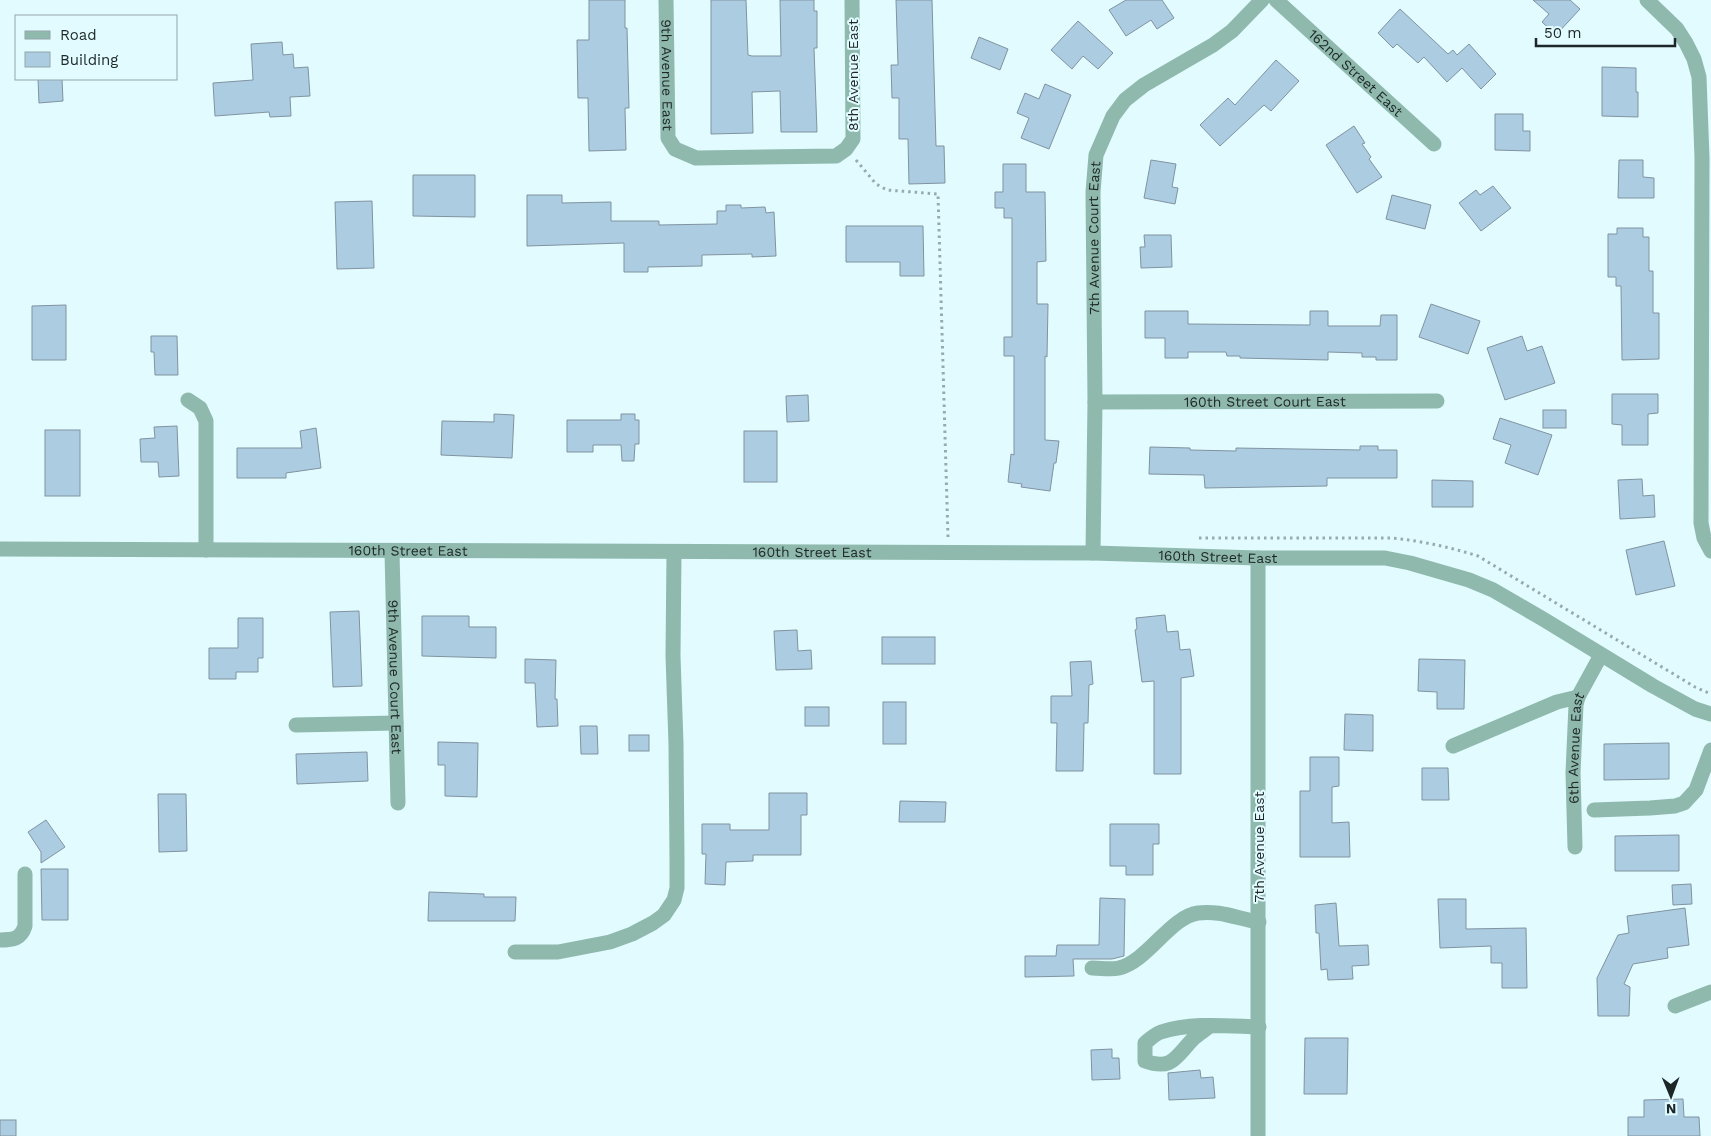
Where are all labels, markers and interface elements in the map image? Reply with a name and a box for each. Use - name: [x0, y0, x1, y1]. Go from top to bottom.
- legend: [15, 15, 178, 80]
- scale bar: [1536, 15, 1675, 47]
- street label: 9th Avenue East: [658, 19, 676, 131]
- street label: 8th Avenue East: [845, 19, 861, 131]
- text: 50 m: [1544, 24, 1581, 42]
- text: Road: [60, 26, 97, 44]
- street label: 162nd Street East: [1306, 26, 1406, 120]
- text: Building: [60, 51, 118, 69]
- street label: 7th Avenue Court East: [1085, 161, 1103, 315]
- street label: 160th Street Court East: [1184, 393, 1346, 410]
- street label: 160th Street East: [348, 542, 468, 559]
- street label: 160th Street East: [752, 544, 872, 560]
- street label: 160th Street East: [1158, 547, 1278, 566]
- street label: 9th Avenue Court East: [385, 600, 405, 754]
- street label: 6th Avenue East: [1565, 689, 1587, 804]
- street label: 7th Avenue East: [1251, 791, 1267, 903]
- north arrow: [1646, 1071, 1696, 1121]
- text: N: [1666, 1101, 1677, 1117]

